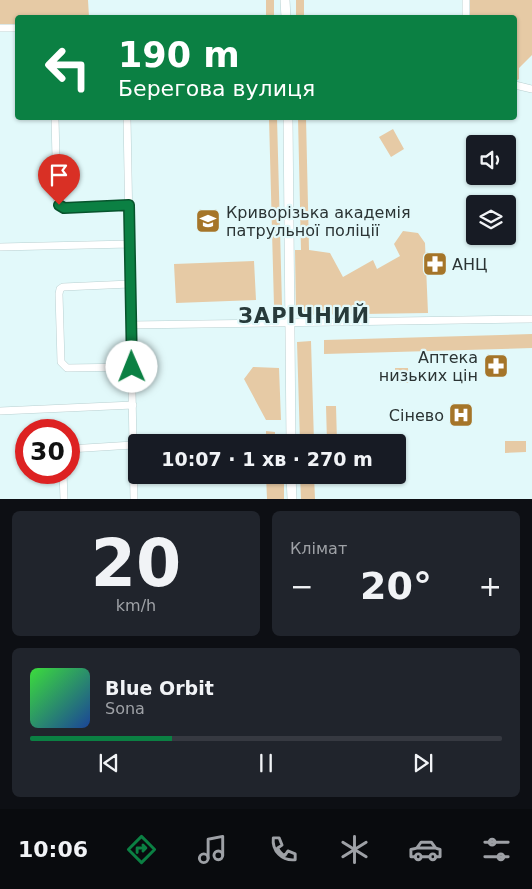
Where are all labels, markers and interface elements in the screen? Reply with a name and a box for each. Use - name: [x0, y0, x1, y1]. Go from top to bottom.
- icon: left: [35, 35, 100, 100]
- text: 190 m: [118, 35, 240, 75]
- text: Берегова вулиця: [118, 76, 315, 101]
- map controls: [466, 135, 516, 245]
- button: sound: [466, 135, 516, 185]
- pin: [38, 154, 80, 205]
- icon: arrive: [45, 161, 73, 189]
- button: layers: [466, 195, 516, 245]
- place label: Криворізька академія патрульної поліції: [226, 203, 411, 240]
- school or university icon: Криворізька академія патрульної поліції: [195, 208, 221, 234]
- pharmacy icon: АНЦ: [422, 251, 448, 277]
- place label: АНЦ: [452, 255, 487, 274]
- district label: ЗАРІЧНИЙ: [238, 303, 370, 328]
- position arrow: [105, 340, 157, 392]
- place label: Аптека низьких цін: [379, 348, 478, 385]
- pharmacy icon: Аптека низьких цін: [483, 353, 509, 379]
- hospital icon: Сінево: [448, 402, 474, 428]
- place label: Сінево: [389, 406, 444, 425]
- speed limit sign: 30: [15, 419, 80, 484]
- text: 10:07 · 1 хв · 270 m: [161, 448, 373, 470]
- text: 20: [91, 526, 181, 601]
- text: Клімат: [290, 539, 347, 558]
- text: 20°: [360, 564, 432, 608]
- text: −: [290, 570, 313, 603]
- text: +: [479, 570, 502, 603]
- text: km/h: [116, 596, 156, 615]
- text: Blue Orbit: [105, 677, 214, 699]
- text: Sona: [105, 699, 145, 718]
- icon: previous: [95, 749, 123, 777]
- icon: pause: [252, 749, 280, 777]
- icon: next: [409, 749, 437, 777]
- icon: directions: [124, 832, 159, 867]
- icon: music: [195, 832, 230, 867]
- icon: phone: [266, 832, 301, 867]
- icon: climate: [337, 832, 372, 867]
- icon: car: [408, 832, 443, 867]
- icon: filters: [479, 832, 514, 867]
- text: 10:06: [18, 837, 88, 862]

